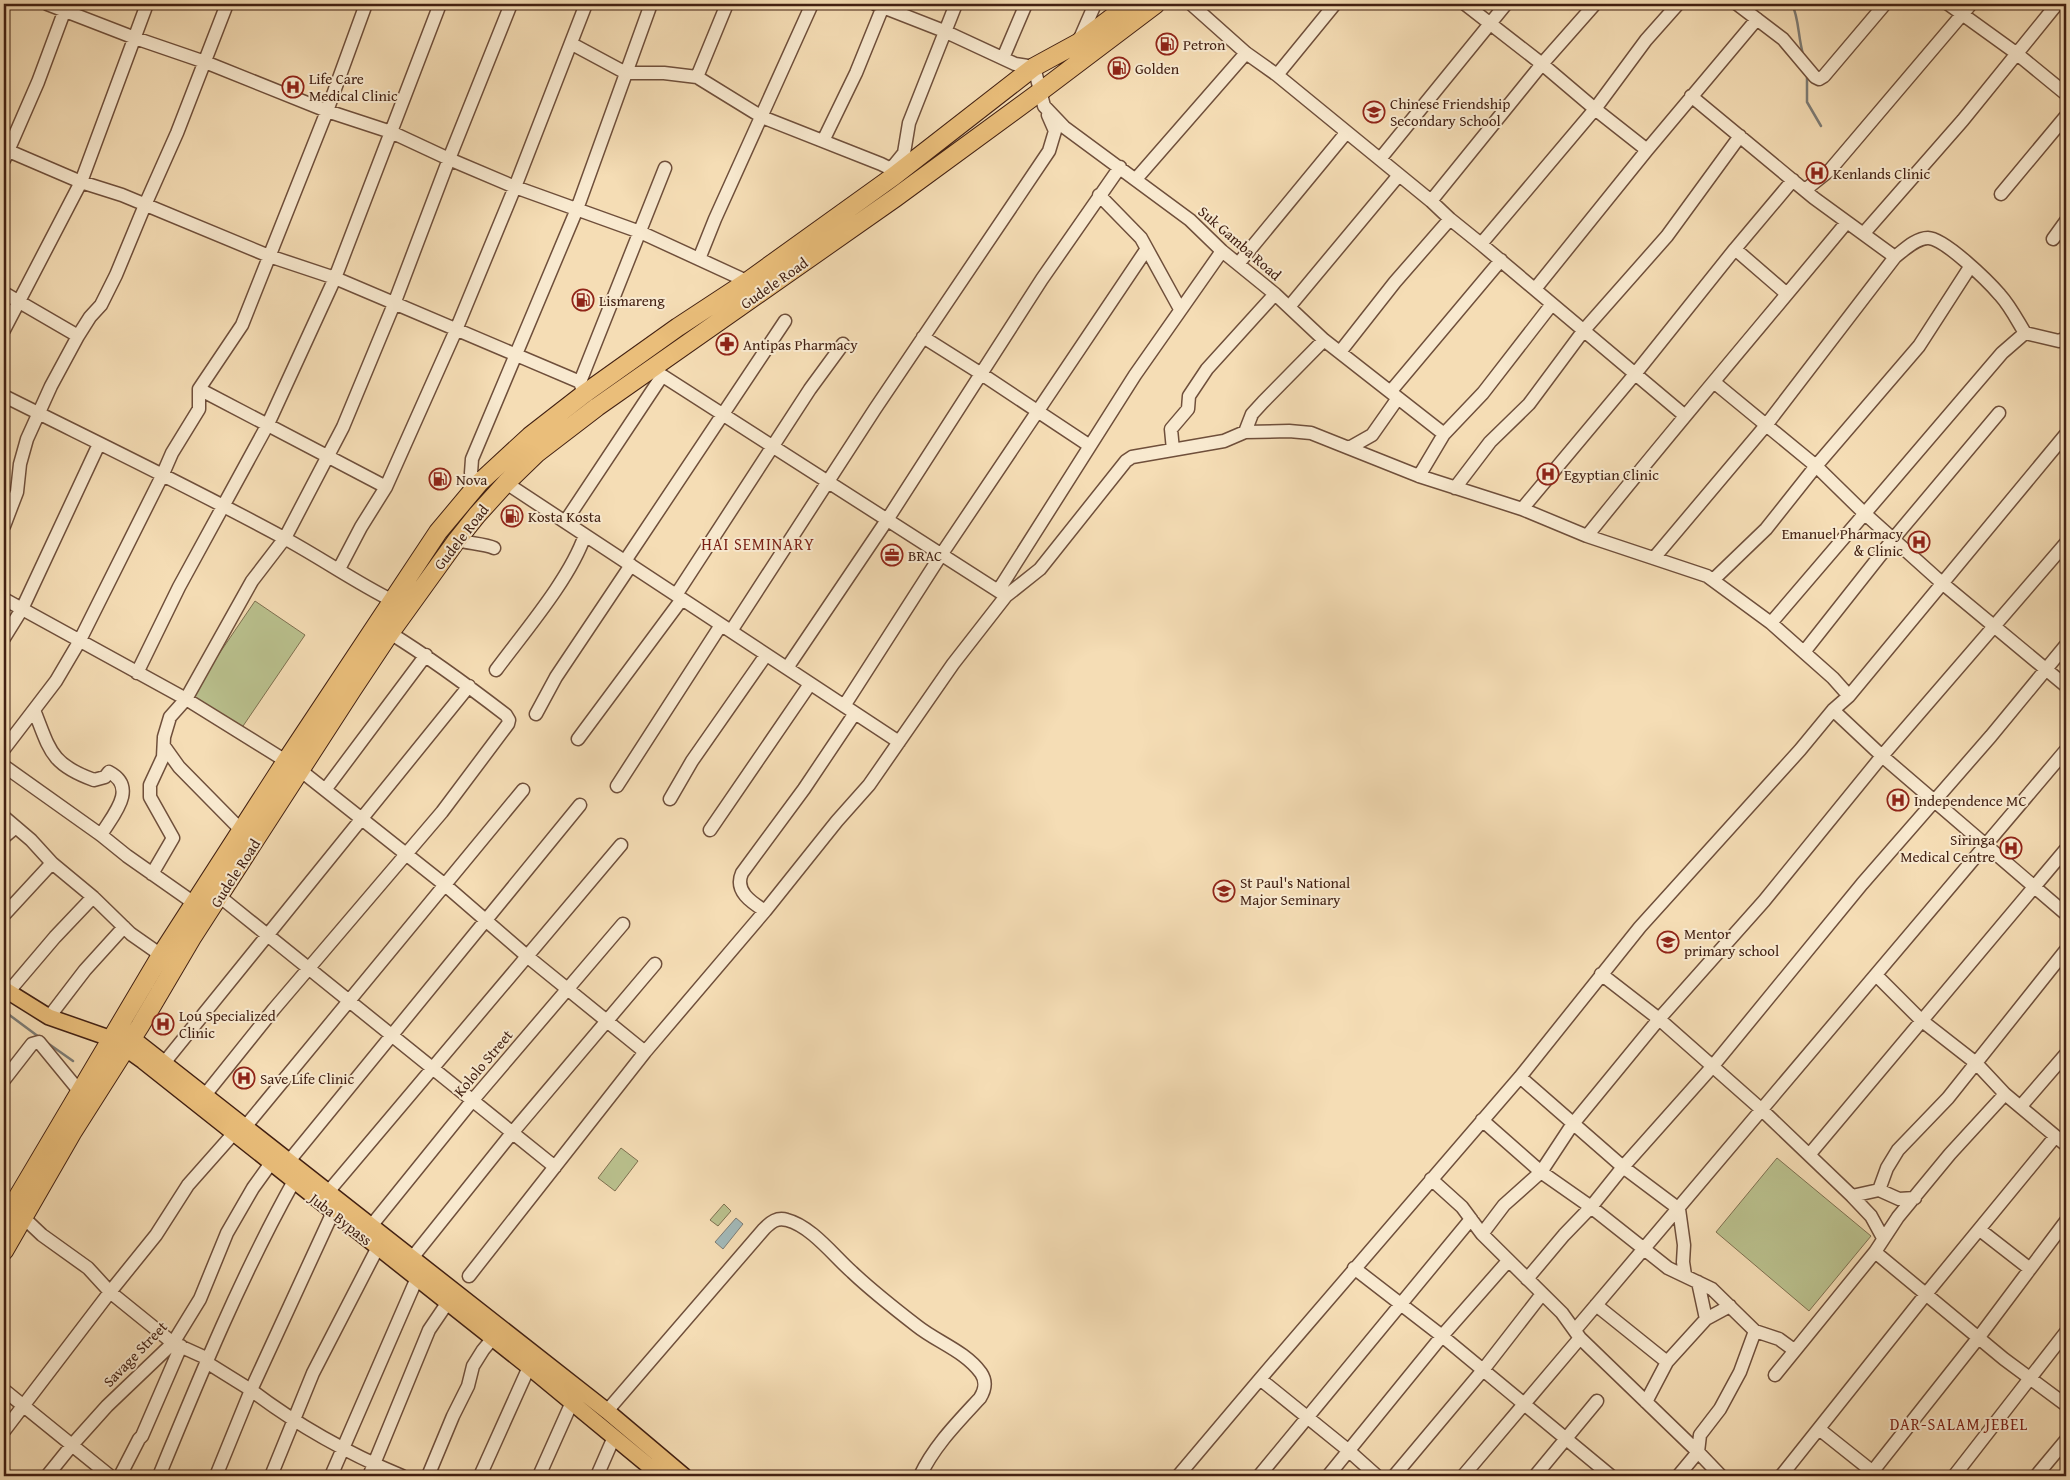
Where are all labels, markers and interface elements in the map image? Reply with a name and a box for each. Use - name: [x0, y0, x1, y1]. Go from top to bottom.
- fuel station icon: Petron: [1155, 32, 1179, 56]
- place label: Petron: [1183, 34, 1226, 55]
- fuel station icon: Golden: [1107, 56, 1131, 80]
- place label: Golden: [1135, 58, 1180, 79]
- place label: Life Care Medical Clinic: [309, 68, 398, 106]
- hospital icon: Life Care Medical Clinic: [281, 75, 305, 99]
- place label: Chinese Friendship Secondary School: [1390, 93, 1510, 131]
- school or university icon: Chinese Friendship Secondary School: [1362, 100, 1386, 124]
- hospital icon: Kenlands Clinic: [1805, 161, 1829, 185]
- place label: Kenlands Clinic: [1833, 163, 1931, 184]
- street label: Suk Gamba Road: [1194, 201, 1286, 285]
- street label: Gudele Road: [736, 252, 812, 314]
- fuel station icon: Lismareng: [571, 288, 595, 312]
- place label: Lismareng: [599, 290, 665, 311]
- pharmacy icon: Antipas Pharmacy: [715, 332, 739, 356]
- place label: Antipas Pharmacy: [743, 334, 858, 355]
- hospital icon: Egyptian Clinic: [1536, 462, 1560, 486]
- place label: Egyptian Clinic: [1564, 464, 1659, 485]
- fuel station icon: Nova: [428, 467, 452, 491]
- place label: Nova: [456, 469, 487, 490]
- street label: Gudele Road: [429, 500, 493, 574]
- fuel station icon: Kosta Kosta: [500, 504, 524, 528]
- place label: Kosta Kosta: [528, 506, 601, 527]
- place label: Emanuel Pharmacy & Clinic: [1782, 523, 1904, 561]
- hospital icon: Emanuel Pharmacy & Clinic: [1907, 530, 1931, 554]
- district label: HAI SEMINARY: [701, 532, 815, 556]
- office icon: BRAC: [880, 543, 904, 567]
- place label: BRAC: [908, 545, 942, 566]
- hospital icon: Independence MC: [1886, 788, 1910, 812]
- place label: Independence MC: [1914, 790, 2027, 811]
- place label: Siringa Medical Centre: [1900, 829, 1995, 867]
- street label: Gudele Road: [205, 835, 265, 911]
- hospital icon: Siringa Medical Centre: [1999, 836, 2023, 860]
- place label: St Paul's National Major Seminary: [1240, 872, 1350, 910]
- school or university icon: St Paul's National Major Seminary: [1212, 879, 1236, 903]
- place label: Mentor primary school: [1684, 923, 1779, 961]
- school or university icon: Mentor primary school: [1656, 930, 1680, 954]
- place label: Lou Specialized Clinic: [179, 1005, 276, 1043]
- hospital icon: Lou Specialized Clinic: [151, 1012, 175, 1036]
- street label: Kololo Street: [449, 1024, 518, 1101]
- hospital icon: Save Life Clinic: [232, 1066, 256, 1090]
- place label: Save Life Clinic: [260, 1068, 355, 1089]
- street label: Juba Bypass: [304, 1187, 377, 1250]
- street label: Savage Street: [98, 1316, 172, 1392]
- district label: DAR-SALAM JEBEL: [1890, 1412, 2028, 1436]

